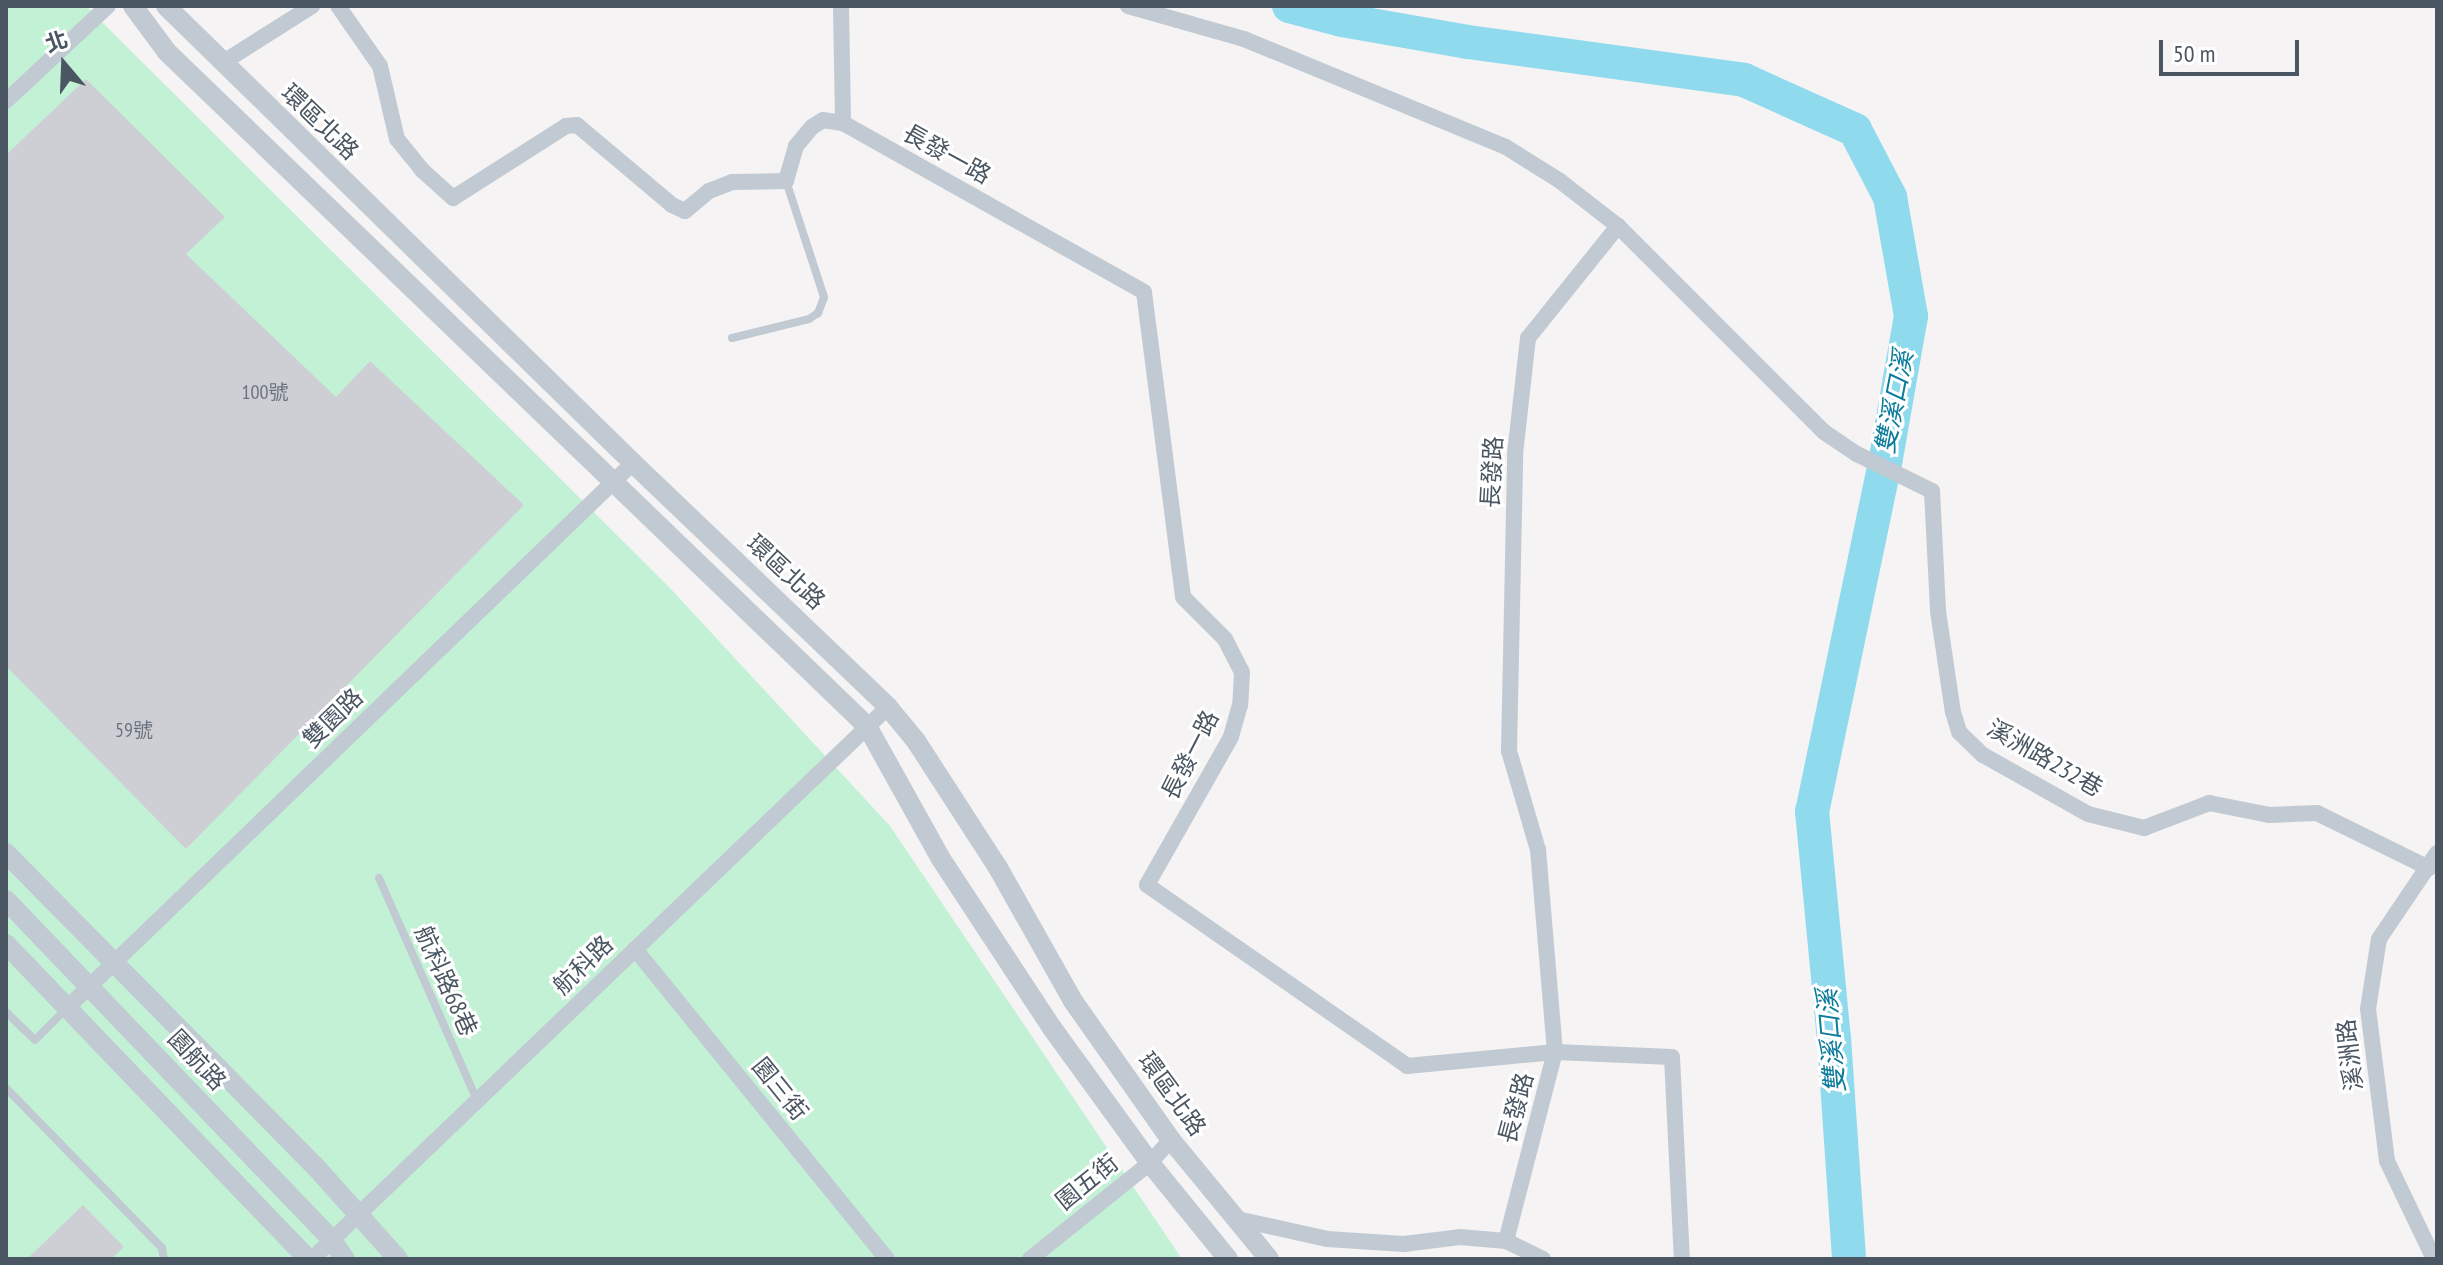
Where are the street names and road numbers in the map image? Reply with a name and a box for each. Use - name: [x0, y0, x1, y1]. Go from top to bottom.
- street label: 環區北路: [275, 78, 365, 166]
- street label: 長發一路: [898, 118, 996, 190]
- street label: 長發路: [1476, 435, 1508, 509]
- street label: 環區北路: [741, 529, 831, 615]
- street label: 雙園路: [297, 683, 369, 753]
- street label: 長發一路: [1155, 706, 1225, 804]
- street label: 溪洲路232巷: [1982, 713, 2108, 803]
- street label: 航科路68巷: [409, 921, 483, 1041]
- street label: 航科路: [547, 930, 619, 1000]
- street label: 溪洲路: [2331, 1018, 2369, 1092]
- street label: 園航路: [162, 1024, 232, 1096]
- street label: 環區北路: [1132, 1047, 1212, 1141]
- street label: 園三街: [746, 1052, 814, 1126]
- street label: 長發路: [1493, 1069, 1539, 1147]
- street label: 園五街: [1050, 1148, 1124, 1216]

